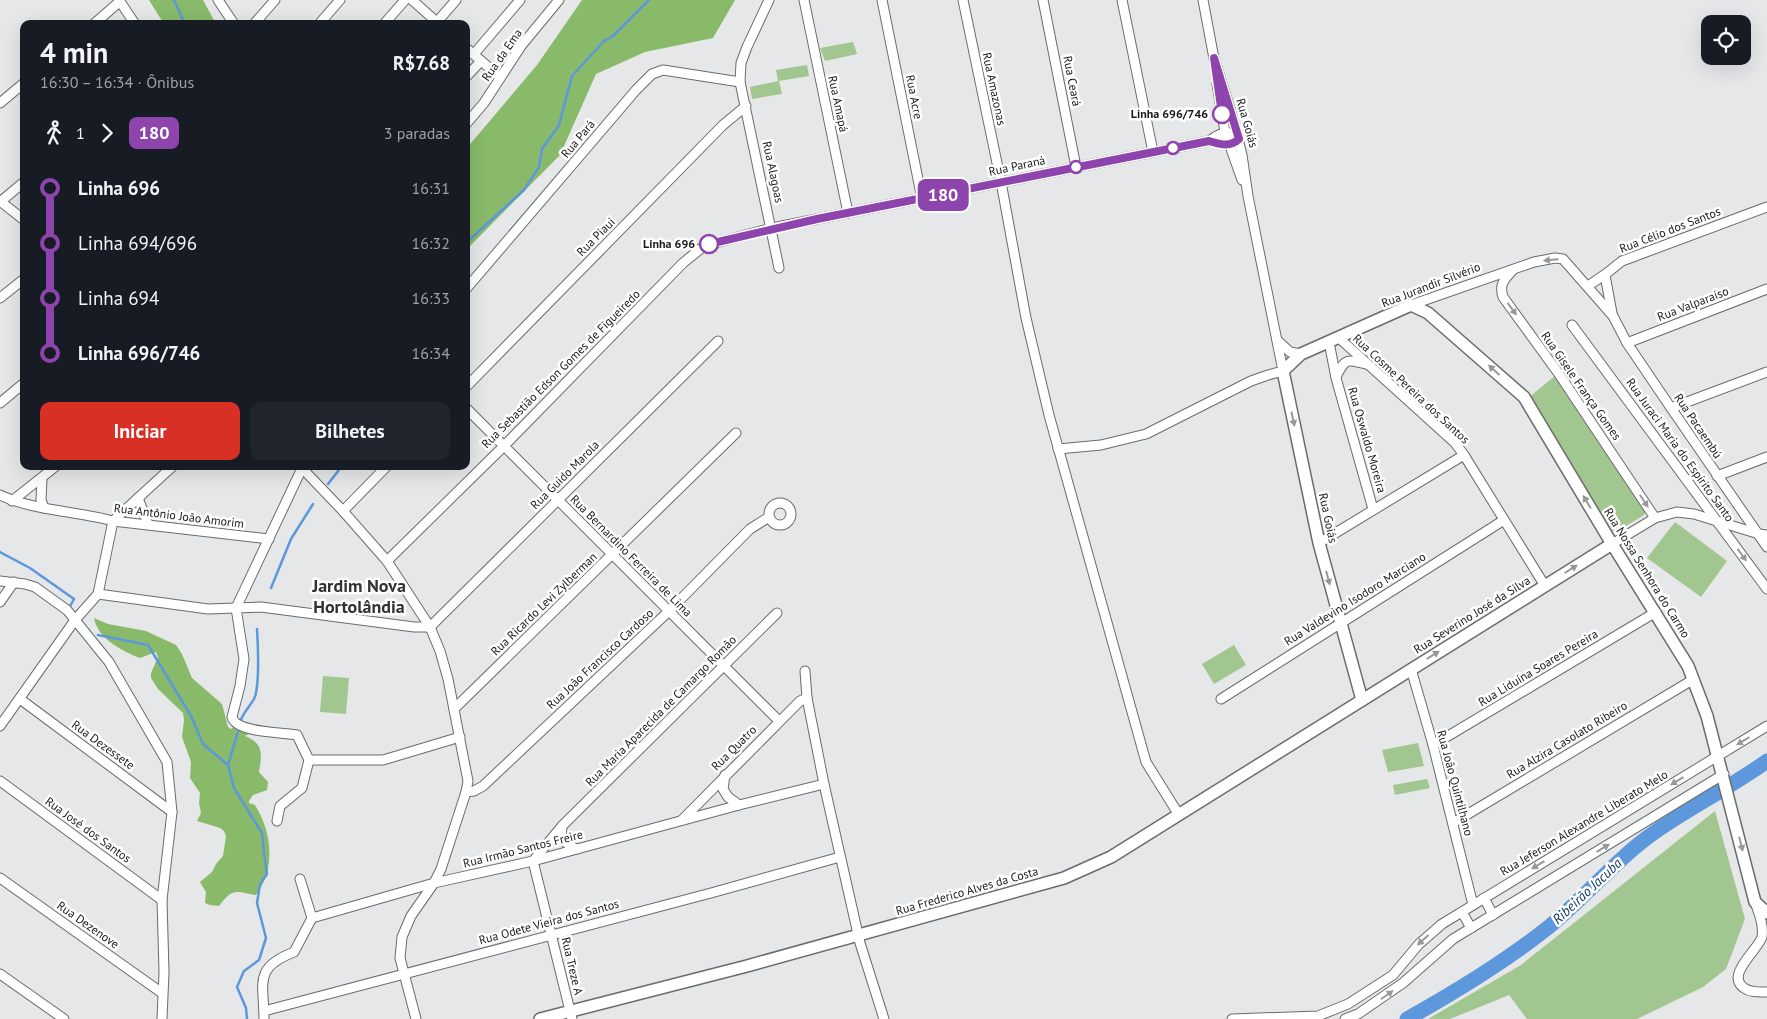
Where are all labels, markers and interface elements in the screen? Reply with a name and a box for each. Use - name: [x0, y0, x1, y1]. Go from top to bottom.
- map controls: [1701, 15, 1751, 65]
- button: locate: [1701, 15, 1751, 65]
- street label: Rua da Ema: [478, 26, 525, 84]
- text: 4 min: [40, 34, 108, 71]
- text: R$7.68: [393, 51, 450, 75]
- street label: Rua Amazonas: [979, 51, 1010, 127]
- street label: Rua Ceará: [1060, 54, 1085, 107]
- text: 16:30 – 16:34 · Ônibus: [40, 72, 194, 92]
- street label: Rua Amapá: [825, 74, 852, 134]
- street label: Rua Acre: [903, 74, 926, 120]
- street label: Rua Goiás: [1233, 96, 1262, 149]
- marker: Linha 696/746: [1212, 104, 1232, 124]
- place label: Linha 696/746: [1131, 106, 1208, 121]
- street label: Rua Pará: [557, 117, 598, 161]
- icon: walk: [40, 119, 68, 147]
- icon: forward: [93, 119, 121, 147]
- text: 180: [139, 121, 169, 144]
- text: 1: [76, 123, 85, 143]
- text: 3 paradas: [384, 123, 450, 143]
- street label: Rua Alagoas: [760, 140, 787, 204]
- unlabelled marker: [1166, 141, 1180, 155]
- street label: Rua Paraná: [987, 152, 1047, 179]
- unlabelled marker: [1069, 160, 1083, 174]
- text: Linha 696: [78, 176, 160, 200]
- text: 16:31: [412, 178, 450, 198]
- line badge: 180: [914, 179, 972, 211]
- text: 180: [928, 183, 958, 206]
- street label: Rua Célio dos Santos: [1617, 203, 1722, 256]
- street label: Rua Piaui: [573, 214, 618, 259]
- text: Linha 694/696: [78, 231, 197, 255]
- text: 16:32: [412, 233, 450, 253]
- marker: Linha 696: [699, 234, 719, 254]
- place label: Linha 696: [643, 236, 695, 251]
- one-way arrow: [1542, 256, 1558, 264]
- street label: Rua Jurandir Silvério: [1379, 259, 1482, 310]
- street label: Rua Valparaíso: [1655, 283, 1731, 324]
- text: Linha 694: [78, 286, 159, 310]
- street label: Rua Sebastião Edson Gomes de Figueiredo: [478, 286, 643, 451]
- text: 16:33: [412, 288, 450, 308]
- one-way arrow: [1507, 303, 1517, 316]
- street label: Rua Gisele França Gomes: [1538, 328, 1625, 443]
- street label: Rua Cosme Pereira dos Santos: [1350, 331, 1473, 447]
- text: Linha 696/746: [78, 341, 200, 365]
- text: 16:34: [412, 343, 450, 363]
- one-way arrow: [1489, 364, 1501, 376]
- street label: Rua Juraci Maria do Espírito Santo: [1623, 375, 1738, 524]
- street label: Rua Oswaldo Moreira: [1345, 385, 1390, 495]
- street label: Rua Pacaembú: [1671, 390, 1726, 461]
- button: Iniciar: [40, 402, 240, 460]
- button: Bilhetes: [250, 402, 450, 460]
- one-way arrow: [1289, 411, 1297, 427]
- street label: Rua Guido Marola: [527, 437, 602, 512]
- street label: Rua Bernardino Ferreira de Lima: [567, 492, 695, 620]
- street label: Rua Goiás: [1316, 492, 1341, 544]
- one-way arrow: [1639, 494, 1649, 508]
- one-way arrow: [1583, 496, 1592, 509]
- street label: Rua Antônio João Amorim: [113, 500, 245, 531]
- street label: Rua Nossa Senhora do Carmo: [1601, 505, 1694, 641]
- one-way arrow: [1737, 548, 1747, 562]
- street label: Rua Ricardo Levi Zylberman: [487, 549, 600, 658]
- street label: Rua Valdevino Isodoro Marciano: [1281, 549, 1428, 648]
- one-way arrow: [1564, 565, 1578, 574]
- one-way arrow: [1324, 570, 1332, 585]
- street label: Rua Severino José da Silva: [1411, 572, 1533, 657]
- district label: Jardim Nova Hortolândia: [311, 574, 406, 618]
- street label: Rua João Francisco Cardoso: [543, 605, 656, 712]
- street label: Rua Liduína Soares Pereira: [1475, 626, 1600, 709]
- street label: Rua Maria Aparecida de Camargo Romão: [582, 632, 739, 789]
- one-way arrow: [1426, 650, 1440, 659]
- street label: Rua Alzira Casolato Ribeiro: [1504, 698, 1630, 782]
- street label: Rua Dezessete: [69, 717, 138, 772]
- street label: Rua Quatro: [708, 722, 759, 773]
- street label: Rua João Quintilhano: [1434, 728, 1477, 837]
- one-way arrow: [1736, 736, 1749, 745]
- street label: Rua Jeferson Alexandre Liberato Melo: [1497, 766, 1670, 879]
- one-way arrow: [1670, 776, 1683, 785]
- street label: Rua José dos Santos: [42, 793, 134, 866]
- street label: Rua Irmão Santos Freire: [461, 826, 584, 871]
- one-way arrow: [1737, 837, 1745, 852]
- one-way arrow: [1596, 843, 1609, 852]
- water label: Ribeirão Jacuba: [1548, 854, 1626, 928]
- one-way arrow: [1531, 861, 1544, 870]
- street label: Rua Frederico Alves da Costa: [894, 863, 1040, 918]
- street label: Rua Odete Vieira dos Santos: [477, 896, 621, 947]
- street label: Rua Dezenove: [54, 898, 122, 951]
- one-way arrow: [1417, 934, 1429, 946]
- street label: Rua Treze A: [559, 936, 586, 996]
- one-way arrow: [1380, 990, 1394, 1000]

